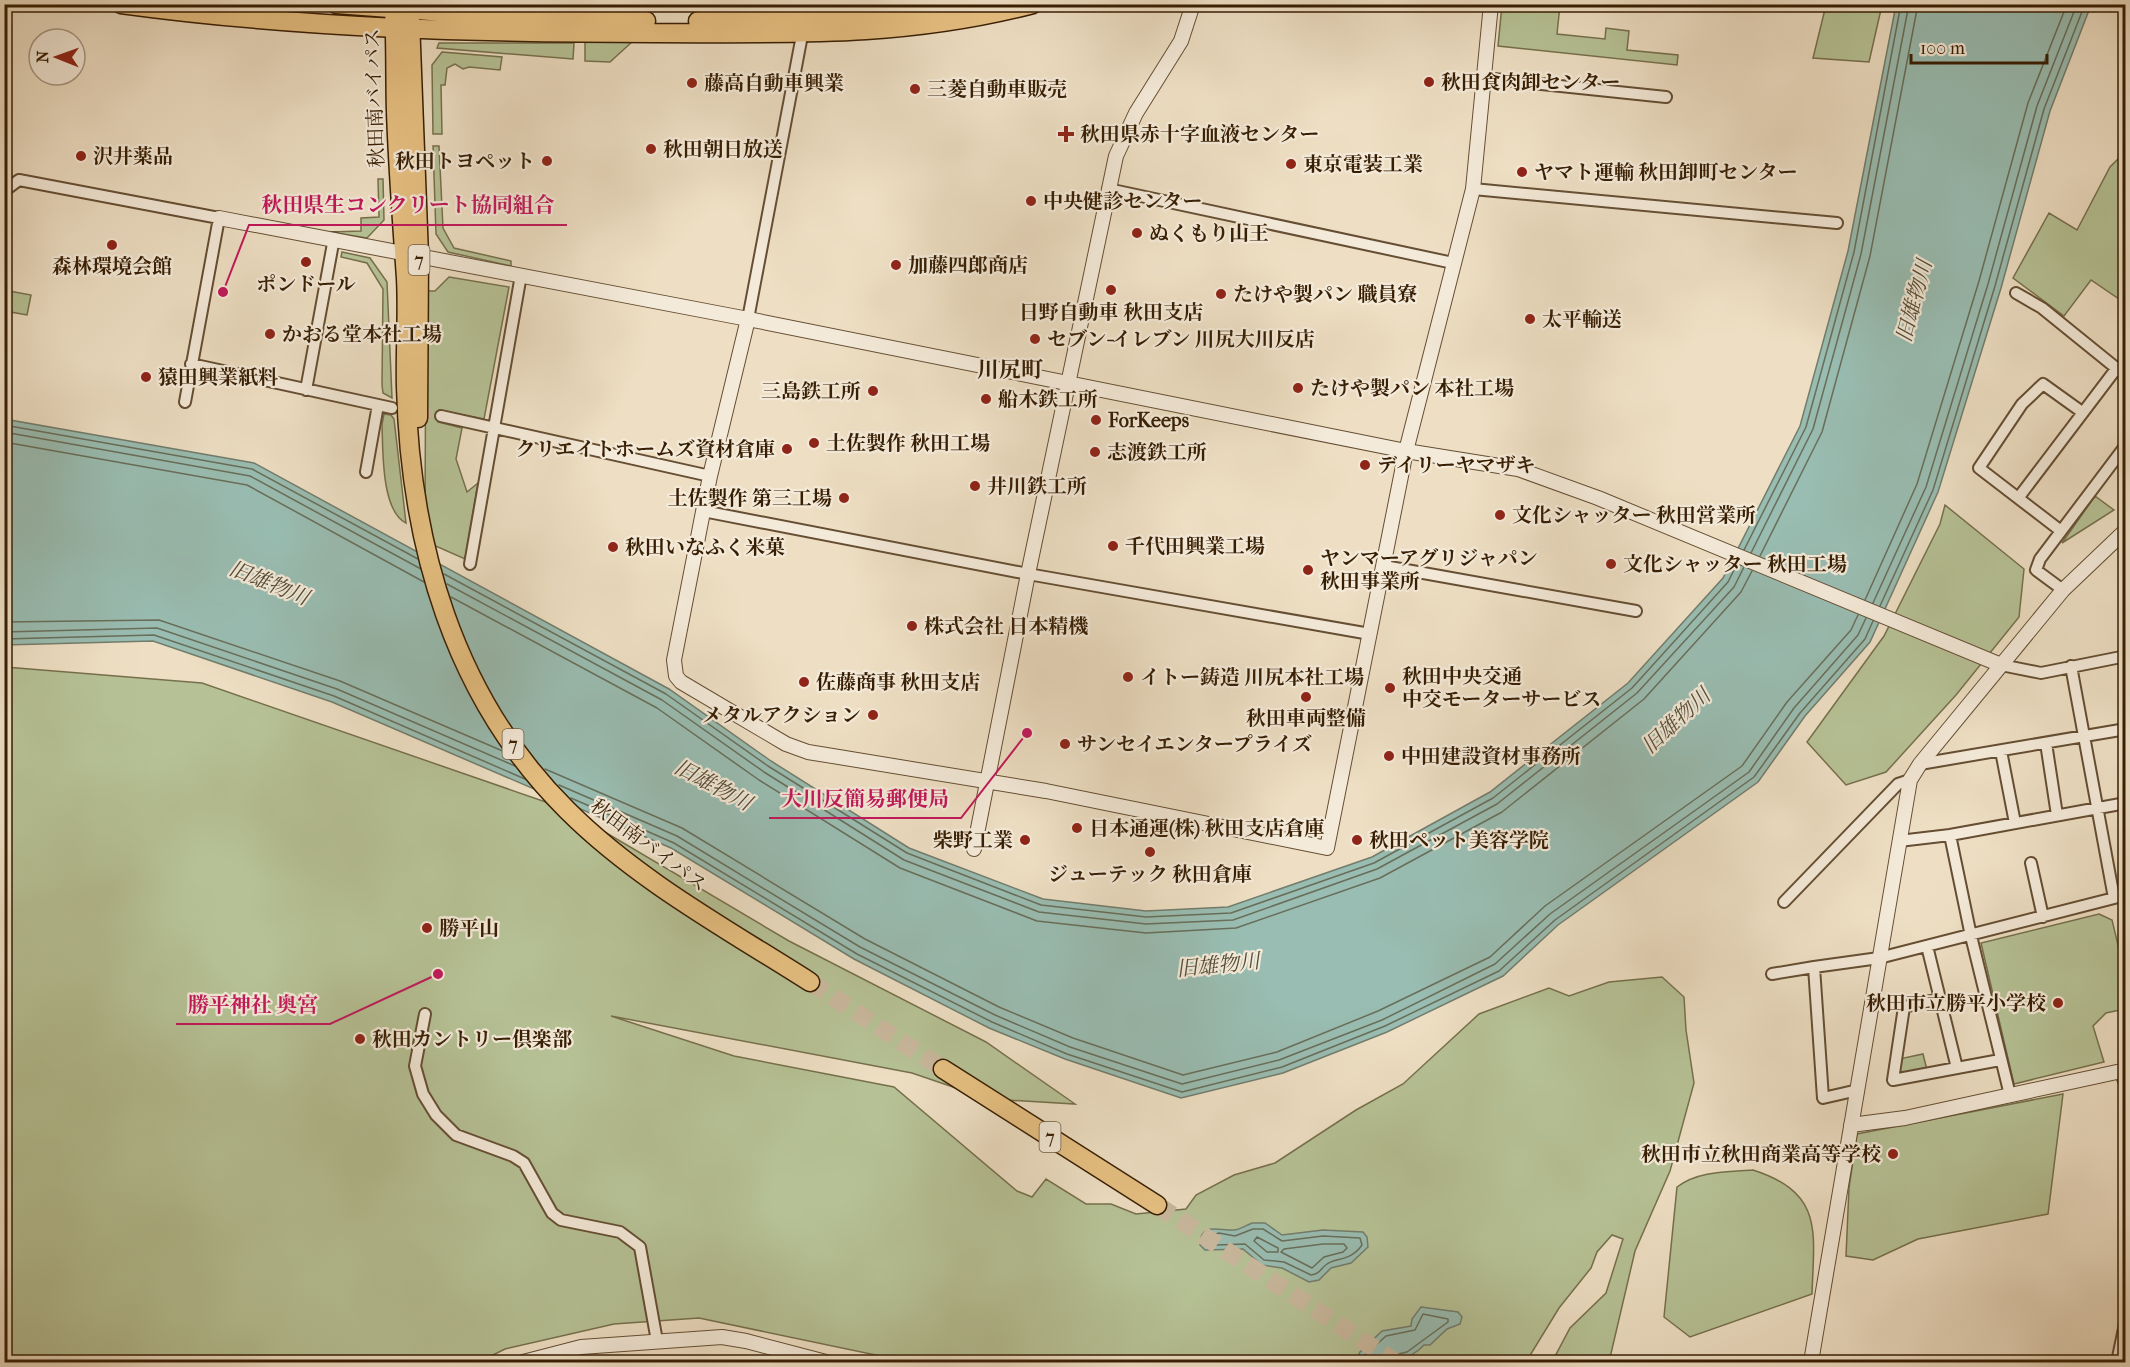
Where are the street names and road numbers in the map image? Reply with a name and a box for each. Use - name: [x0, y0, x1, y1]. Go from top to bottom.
- street label: 秋田南バイパス: [361, 28, 388, 168]
- road number: 7: [408, 245, 430, 275]
- road number: 7: [502, 729, 524, 759]
- street label: 秋田南バイパス: [586, 794, 711, 897]
- road number: 7: [1040, 1122, 1060, 1152]

